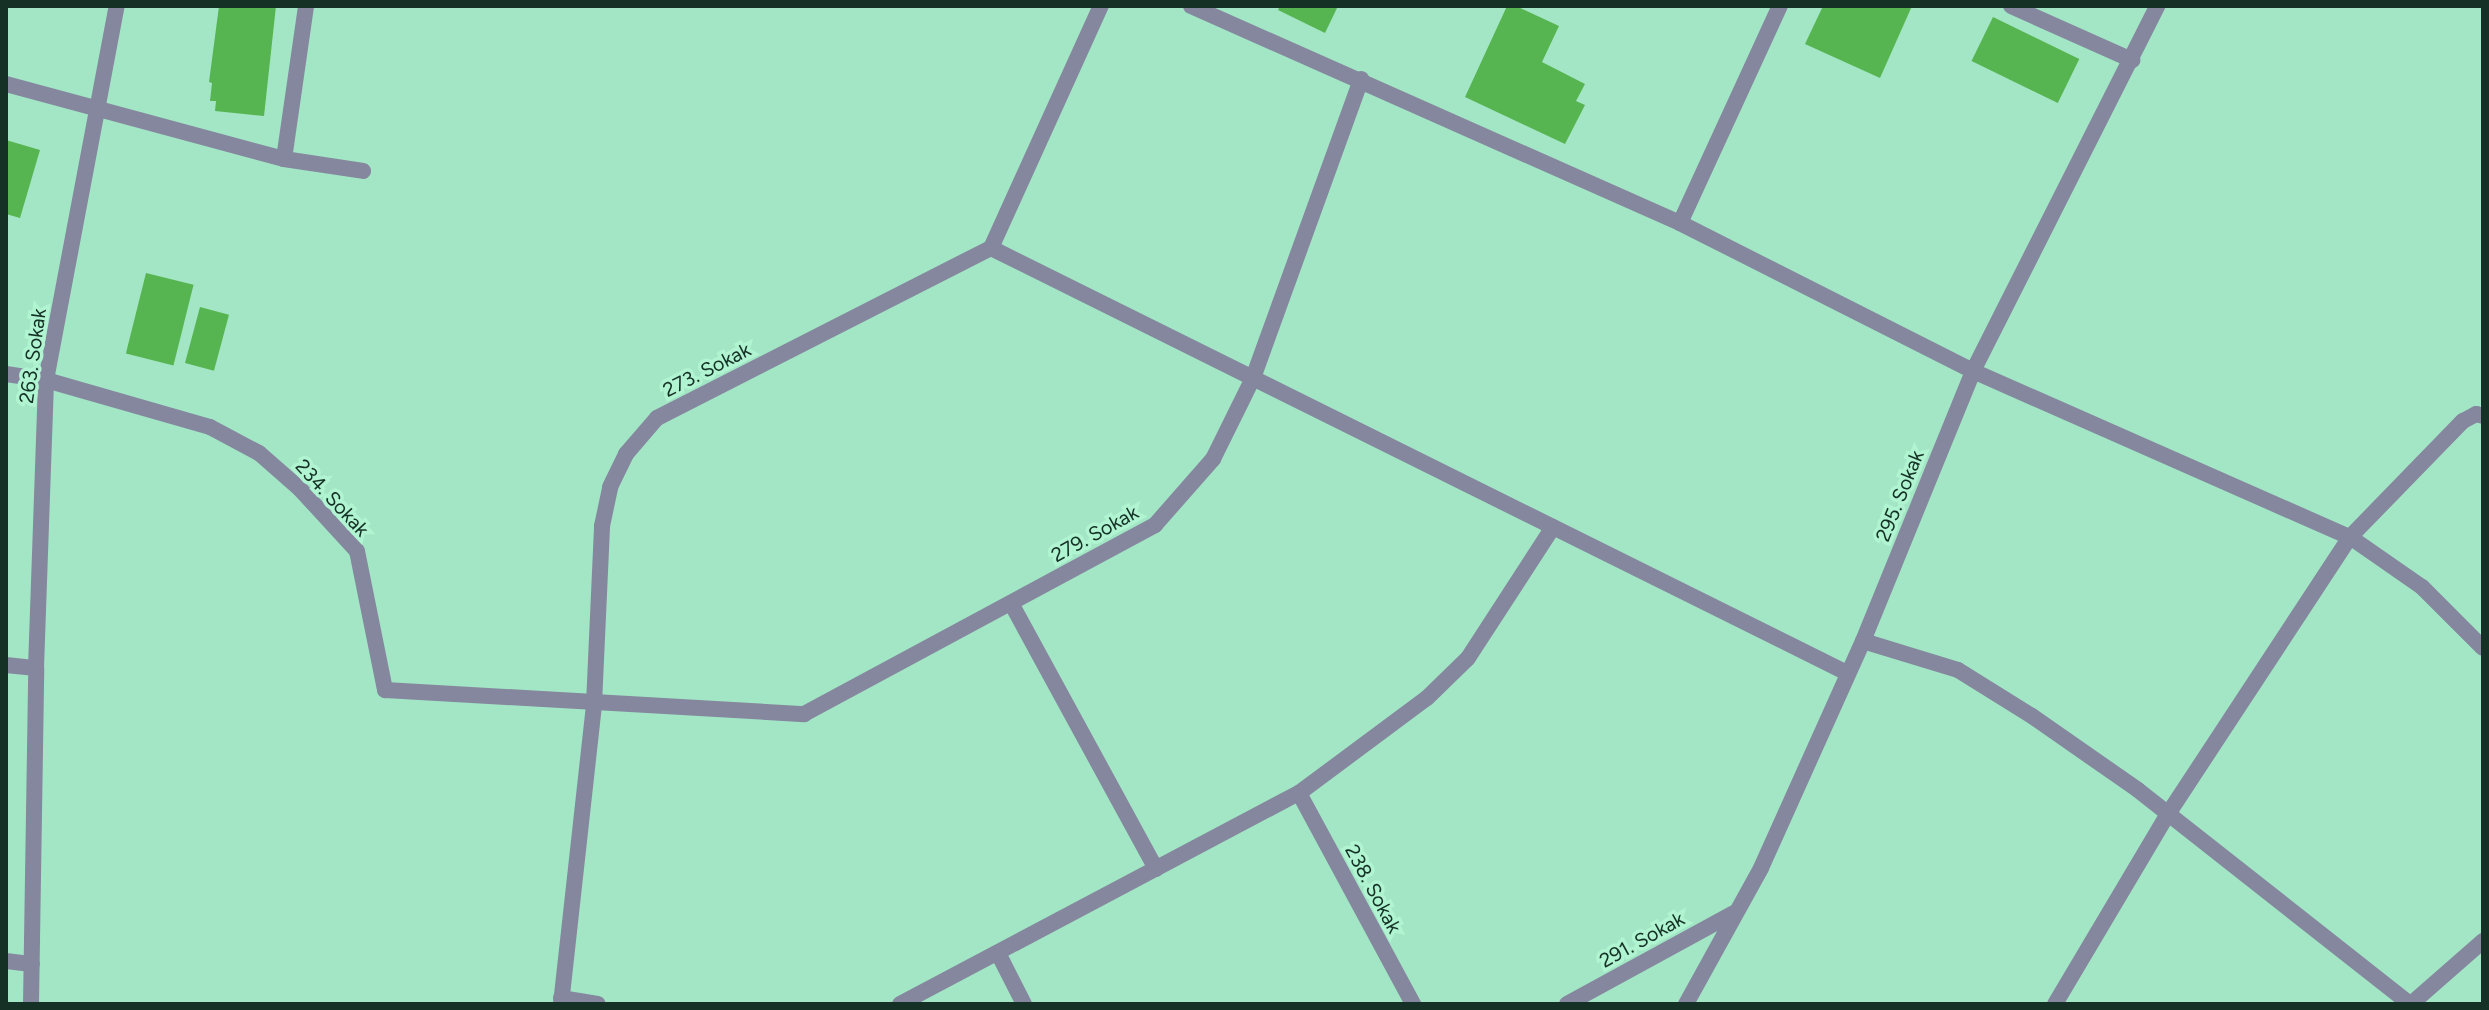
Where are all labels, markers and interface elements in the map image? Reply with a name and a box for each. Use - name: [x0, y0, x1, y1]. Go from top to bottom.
- street label: 263. Sokak: [14, 307, 52, 405]
- street label: 273. Sokak: [659, 338, 755, 402]
- street label: 295. Sokak: [1871, 447, 1929, 545]
- street label: 234. Sokak: [290, 454, 374, 542]
- street label: 279. Sokak: [1047, 500, 1143, 568]
- street label: 238. Sokak: [1340, 841, 1406, 937]
- street label: 291. Sokak: [1595, 907, 1689, 973]

